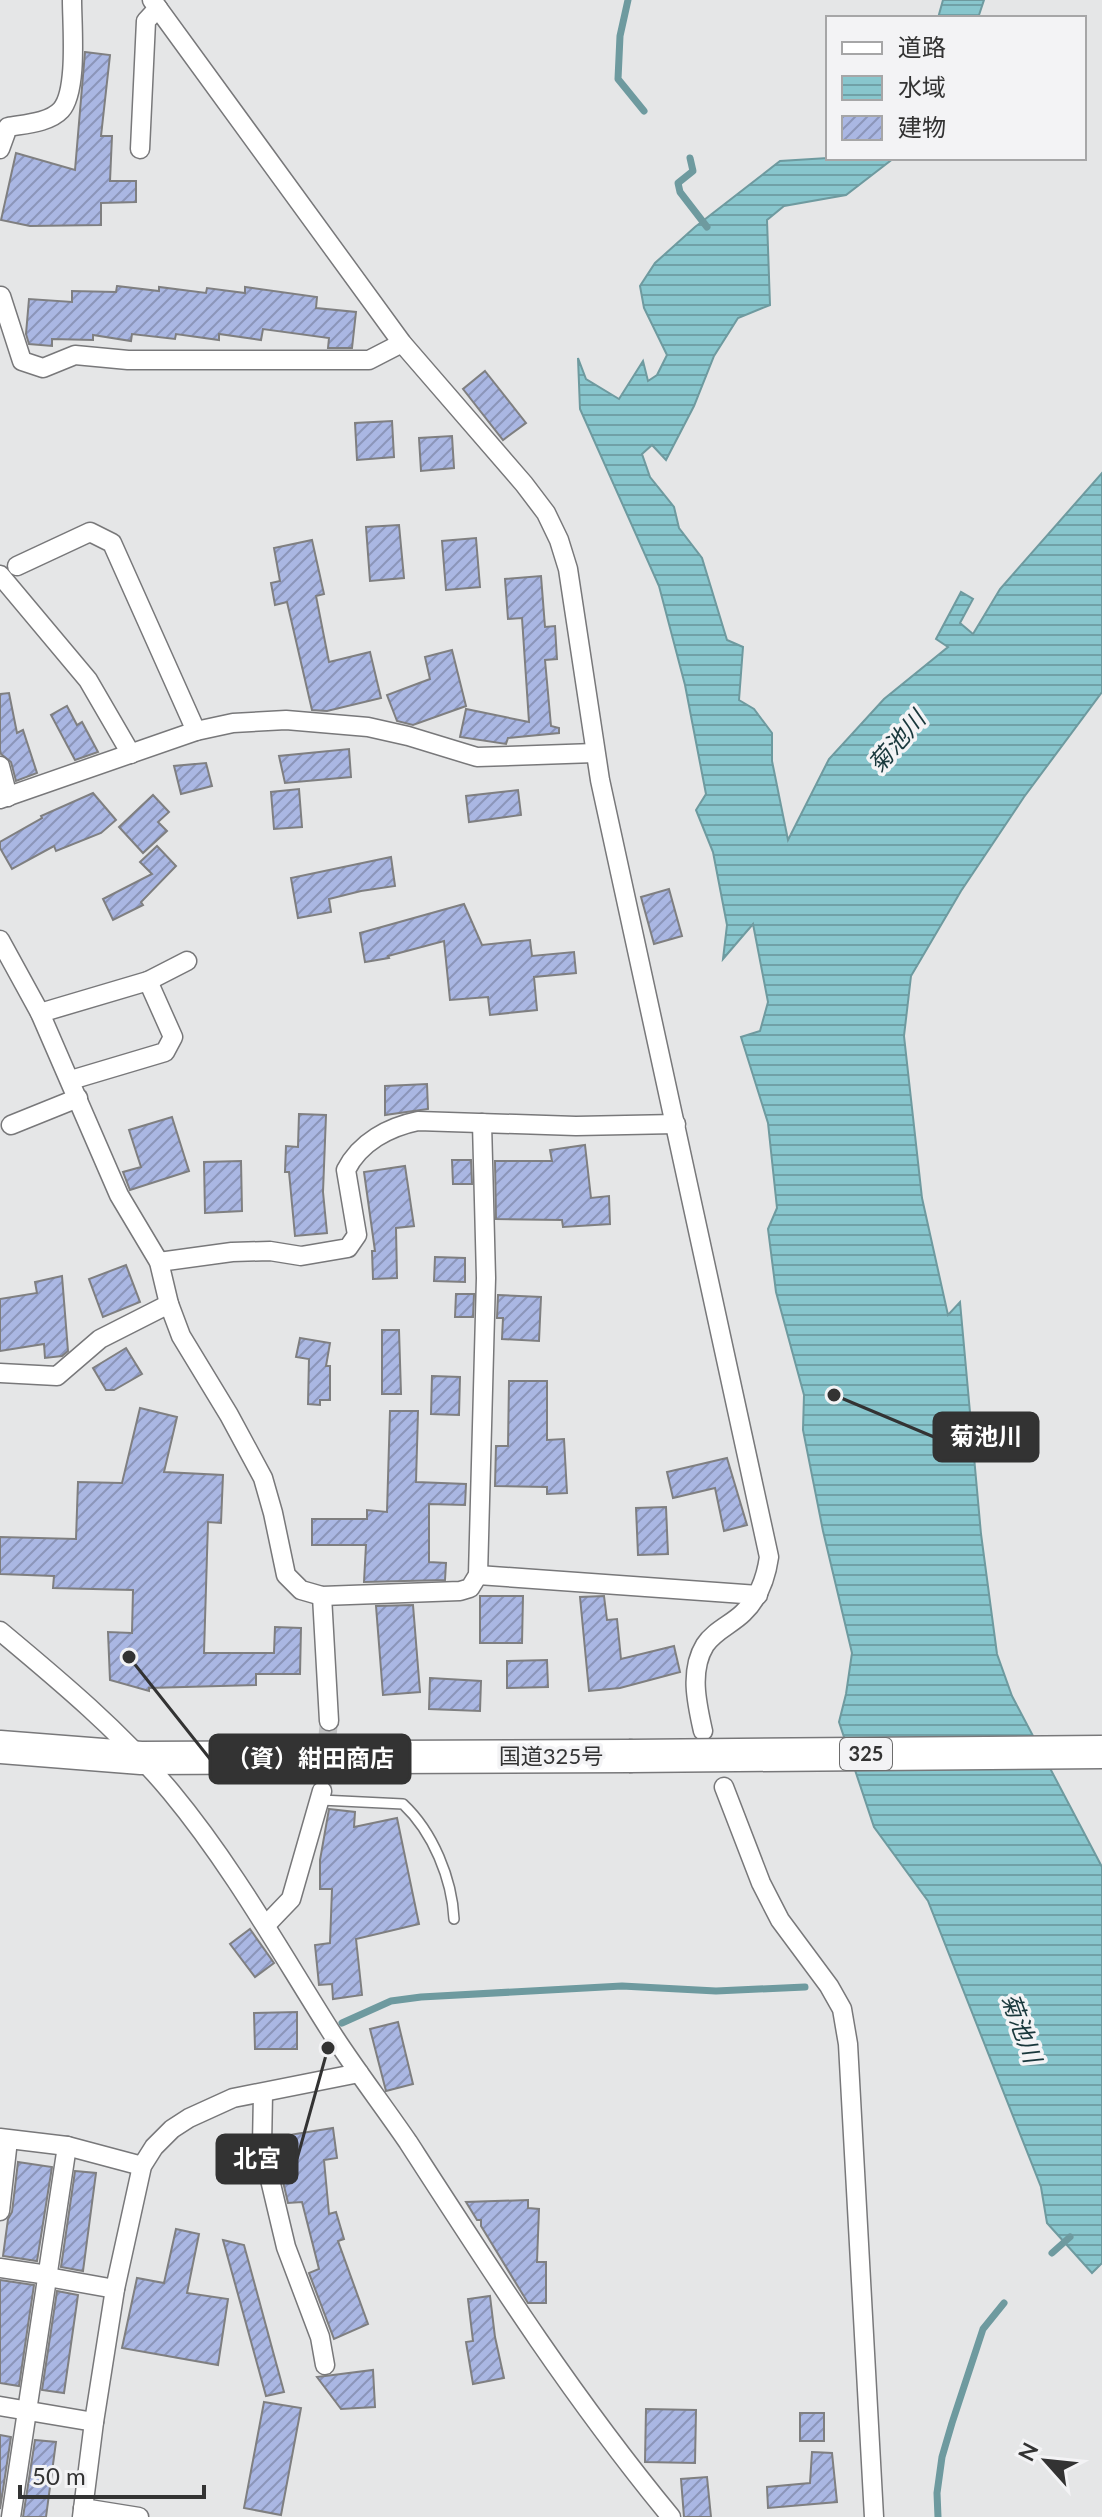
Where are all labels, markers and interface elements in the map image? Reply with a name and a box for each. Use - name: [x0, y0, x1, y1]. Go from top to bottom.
- legend: [826, 16, 1086, 160]
- text: 道路: [898, 32, 946, 61]
- text: 水域: [898, 72, 946, 101]
- text: 建物: [898, 112, 946, 141]
- water label: 菊池川: [861, 702, 932, 778]
- callout: 菊池川: [934, 1413, 1038, 1461]
- text: 菊池川: [950, 1421, 1022, 1450]
- callout: （資）紺田商店: [210, 1735, 410, 1783]
- road number: 325: [840, 1738, 892, 1770]
- street label: 国道325号: [499, 1742, 603, 1769]
- text: （資）紺田商店: [226, 1743, 394, 1772]
- water label: 菊池川: [996, 1989, 1049, 2069]
- callout: 北宮: [217, 2135, 297, 2183]
- text: 北宮: [233, 2143, 281, 2172]
- north arrow: [1006, 2421, 1086, 2501]
- text: N: [1012, 2438, 1044, 2465]
- scale bar: [20, 2449, 204, 2499]
- text: 50 m: [32, 2461, 86, 2490]

